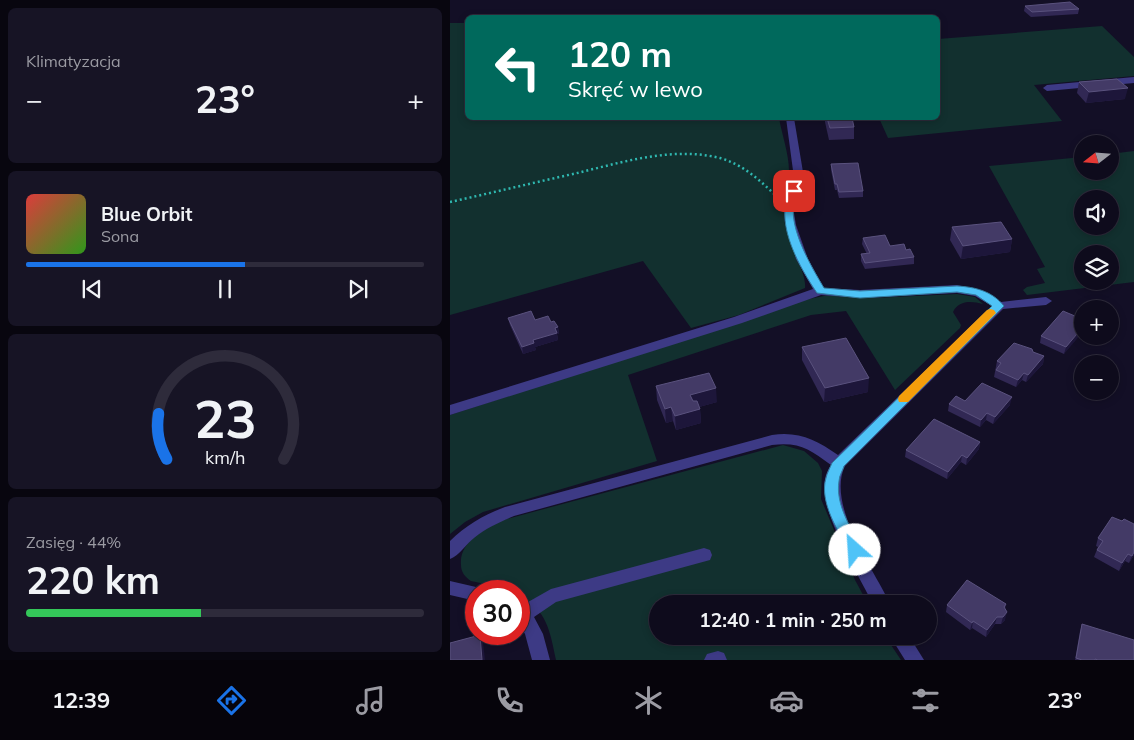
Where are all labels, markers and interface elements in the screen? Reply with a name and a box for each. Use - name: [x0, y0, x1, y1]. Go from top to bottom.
- text: 120 m: [568, 32, 672, 76]
- icon: left: [485, 35, 550, 100]
- text: Klimatyzacja: [26, 51, 121, 71]
- text: 23°: [195, 75, 255, 123]
- text: Skręć w lewo: [568, 75, 703, 103]
- text: −: [26, 82, 43, 117]
- text: +: [407, 82, 424, 117]
- north arrow: [1074, 135, 1119, 180]
- map controls: [1074, 135, 1119, 400]
- pin: [773, 170, 815, 212]
- icon: arrive: [780, 177, 808, 205]
- button: sound: [1074, 190, 1119, 235]
- text: Blue Orbit: [101, 202, 192, 226]
- text: Sona: [101, 226, 139, 246]
- button: layers: [1074, 245, 1119, 290]
- icon: previous: [78, 275, 106, 303]
- icon: pause: [211, 275, 239, 303]
- icon: next: [344, 275, 372, 303]
- button: +: [1074, 300, 1119, 345]
- button: −: [1074, 355, 1119, 400]
- text: 23: [194, 386, 256, 451]
- text: km/h: [205, 446, 245, 468]
- position arrow: [828, 523, 880, 575]
- text: Zasięg · 44%: [26, 532, 121, 552]
- text: 220 km: [26, 556, 160, 604]
- speed limit sign: 30: [465, 580, 530, 645]
- text: 12:40 · 1 min · 250 m: [699, 608, 887, 632]
- icon: directions: [214, 683, 249, 718]
- icon: music: [353, 683, 388, 718]
- icon: phone: [492, 683, 527, 718]
- icon: climate: [631, 683, 666, 718]
- icon: car: [769, 683, 804, 718]
- icon: filters: [908, 683, 943, 718]
- text: 12:39: [52, 686, 110, 714]
- text: 23°: [1047, 686, 1082, 714]

